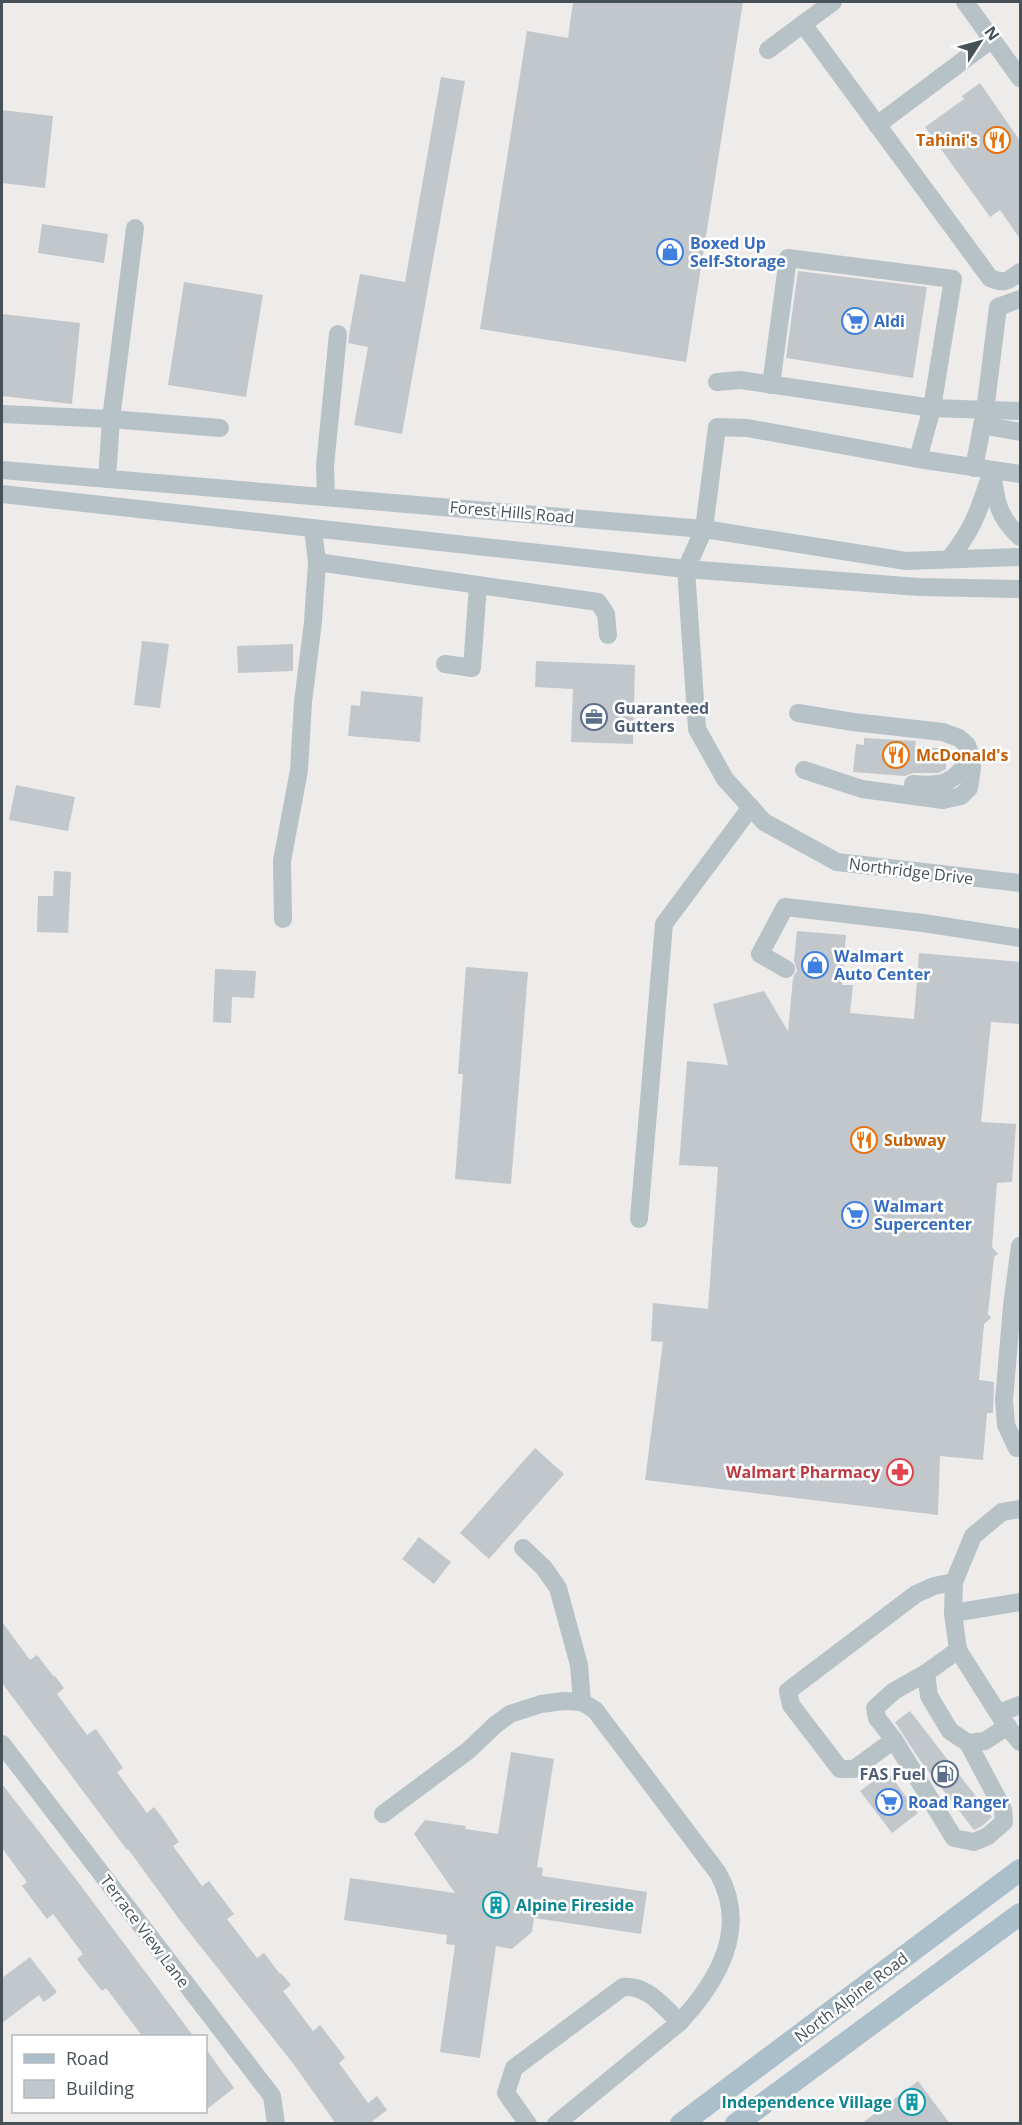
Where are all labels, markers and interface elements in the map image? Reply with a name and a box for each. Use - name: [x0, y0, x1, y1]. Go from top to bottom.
- north arrow: [950, 12, 1010, 72]
- text: N: [979, 21, 1005, 45]
- restaurant icon: Tahini's: [982, 125, 1012, 155]
- place label: Tahini's: [916, 129, 978, 151]
- place label: Boxed Up Self-Storage: [690, 232, 786, 272]
- shop icon: Boxed Up Self-Storage: [655, 237, 685, 267]
- supermarket icon: Aldi: [840, 306, 870, 336]
- place label: Aldi: [874, 310, 905, 332]
- street label: Forest Hills Road: [449, 496, 575, 528]
- place label: Guaranteed Gutters: [614, 697, 709, 737]
- office icon: Guaranteed Gutters: [579, 702, 609, 732]
- restaurant icon: McDonald's: [881, 740, 911, 770]
- place label: McDonald's: [916, 744, 1009, 766]
- street label: Northridge Drive: [848, 852, 974, 890]
- place label: Walmart Auto Center: [834, 945, 930, 985]
- shop icon: Walmart Auto Center: [800, 950, 830, 980]
- restaurant icon: Subway: [849, 1125, 879, 1155]
- place label: Subway: [884, 1129, 947, 1151]
- place label: Walmart Supercenter: [874, 1195, 972, 1235]
- supermarket icon: Walmart Supercenter: [840, 1200, 870, 1230]
- pharmacy icon: Walmart Pharmacy: [885, 1457, 915, 1487]
- place label: Walmart Pharmacy: [726, 1461, 881, 1483]
- fuel station icon: FAS Fuel: [930, 1759, 960, 1789]
- place label: FAS Fuel: [860, 1763, 926, 1785]
- supermarket icon: Road Ranger: [874, 1787, 904, 1817]
- place label: Road Ranger: [908, 1791, 1009, 1813]
- street label: Terrace View Lane: [95, 1870, 195, 1992]
- building icon: Alpine Fireside: [481, 1890, 511, 1920]
- place label: Alpine Fireside: [516, 1894, 634, 1916]
- street label: North Alpine Road: [790, 1947, 912, 2047]
- legend: [12, 2035, 207, 2113]
- text: Road: [66, 2046, 109, 2070]
- text: Building: [66, 2076, 134, 2100]
- building icon: Independence Village: [897, 2087, 927, 2117]
- place label: Independence Village: [721, 2091, 892, 2113]

